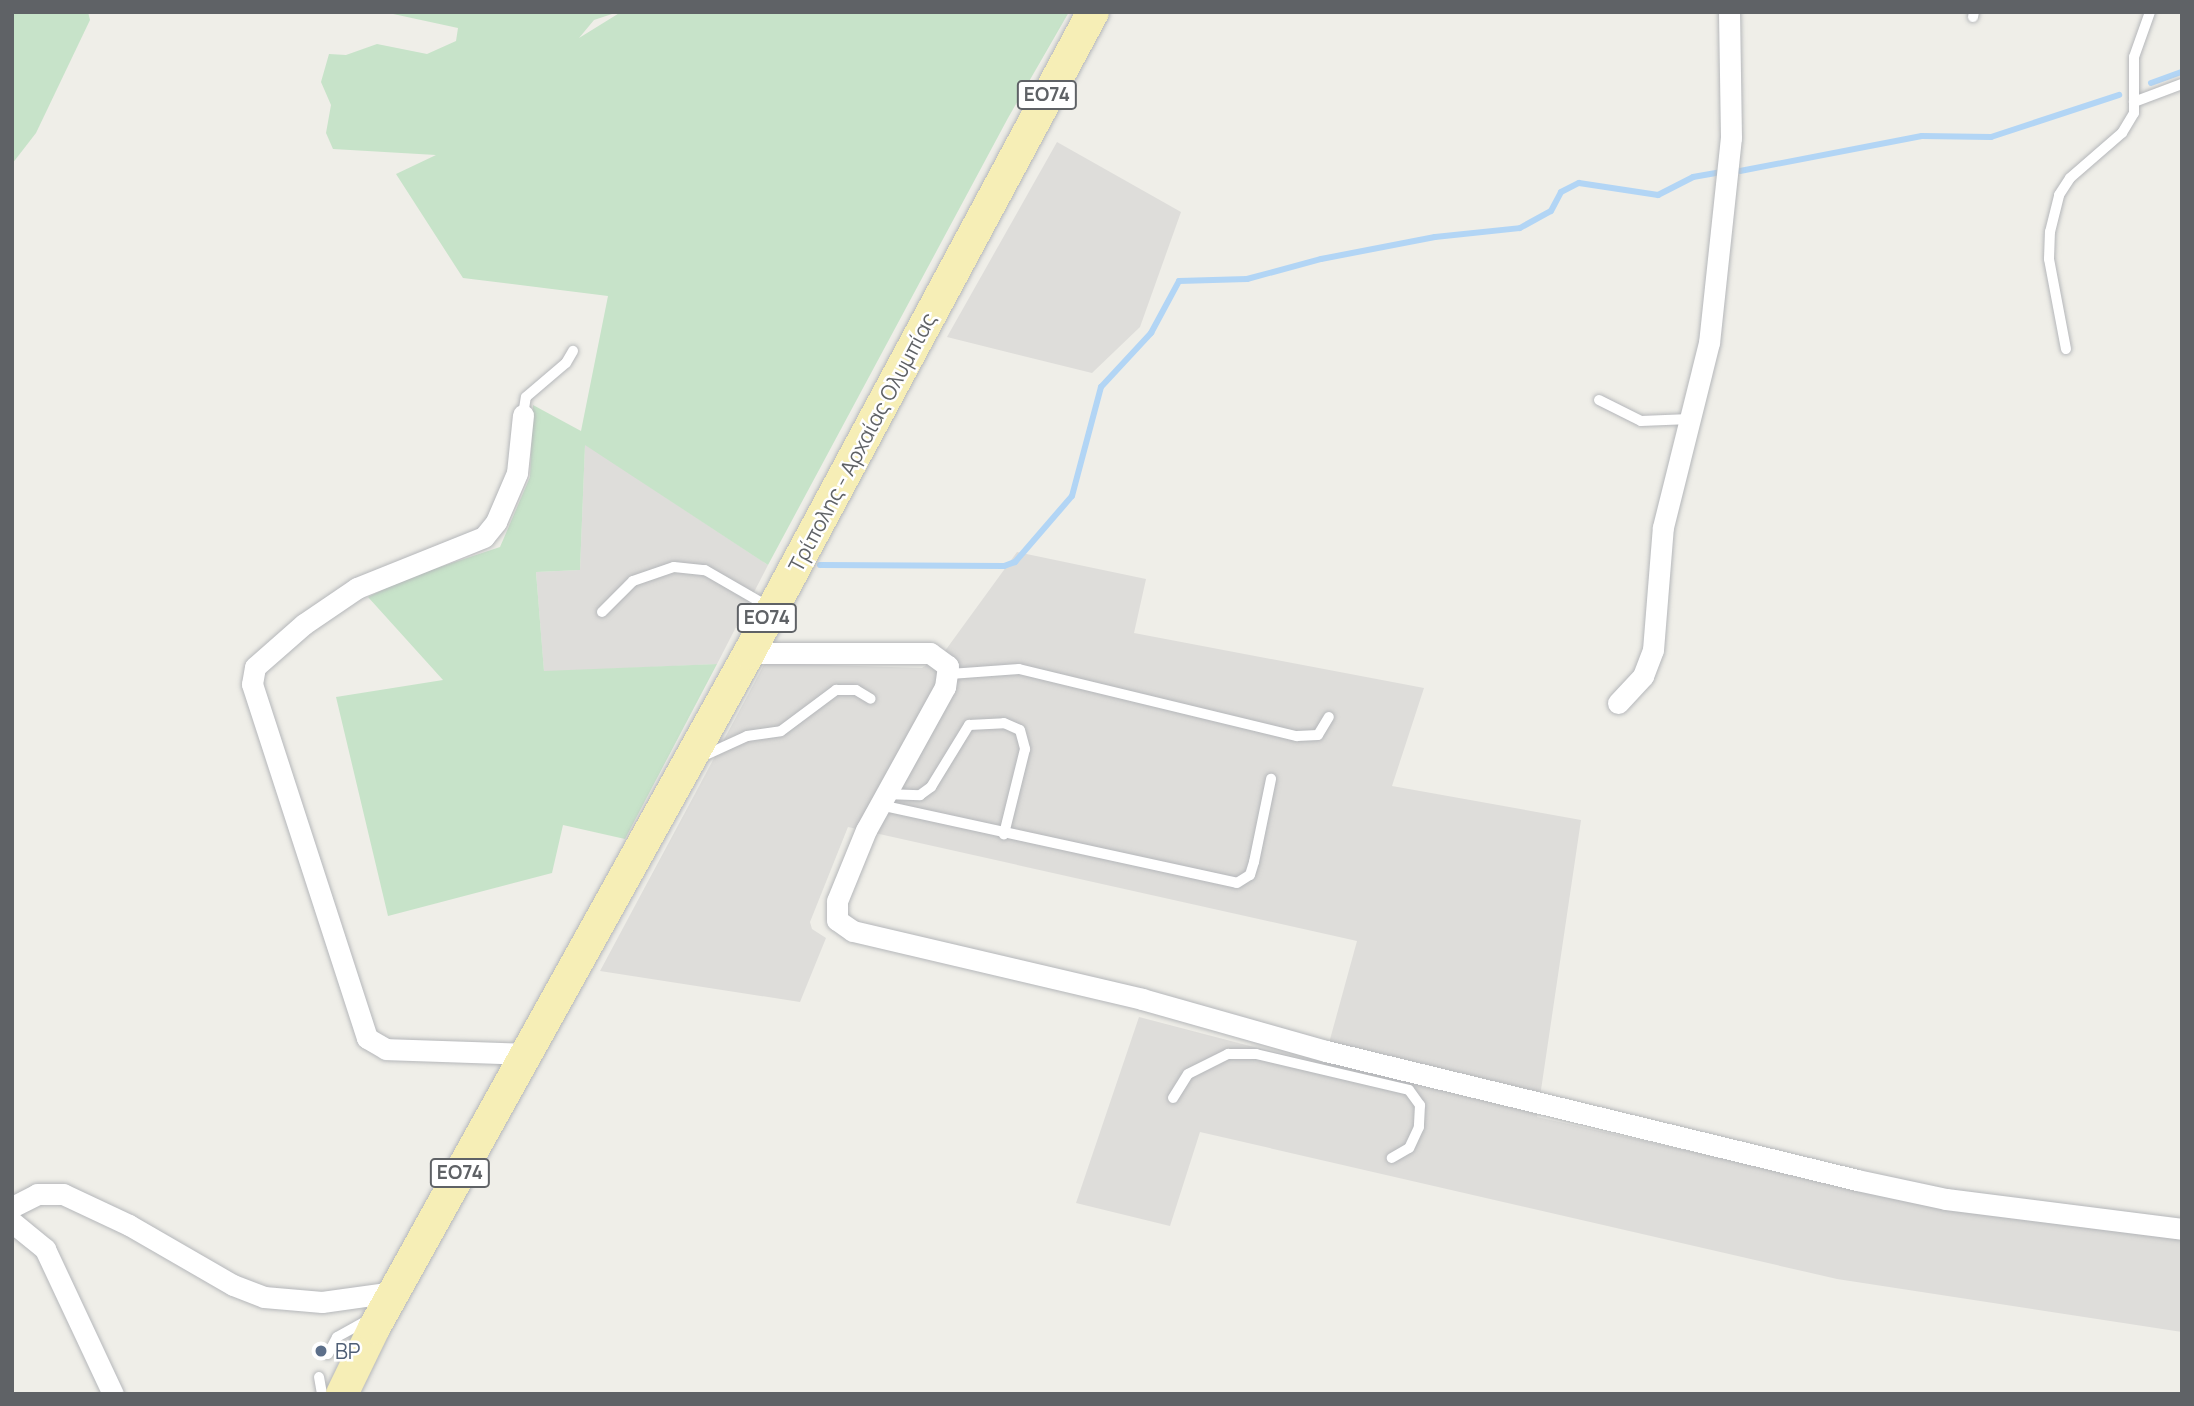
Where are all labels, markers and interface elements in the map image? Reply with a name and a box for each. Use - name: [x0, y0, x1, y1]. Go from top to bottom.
- road number: ΕΟ74: [1016, 80, 1078, 110]
- street label: Τρίπολης - Αρχαίας Ολυμπίας: [783, 308, 941, 576]
- road number: ΕΟ74: [736, 603, 798, 634]
- road number: ΕΟ74: [428, 1158, 491, 1189]
- place label: BP: [335, 1338, 361, 1364]
- marker: BP: [313, 1343, 329, 1359]

